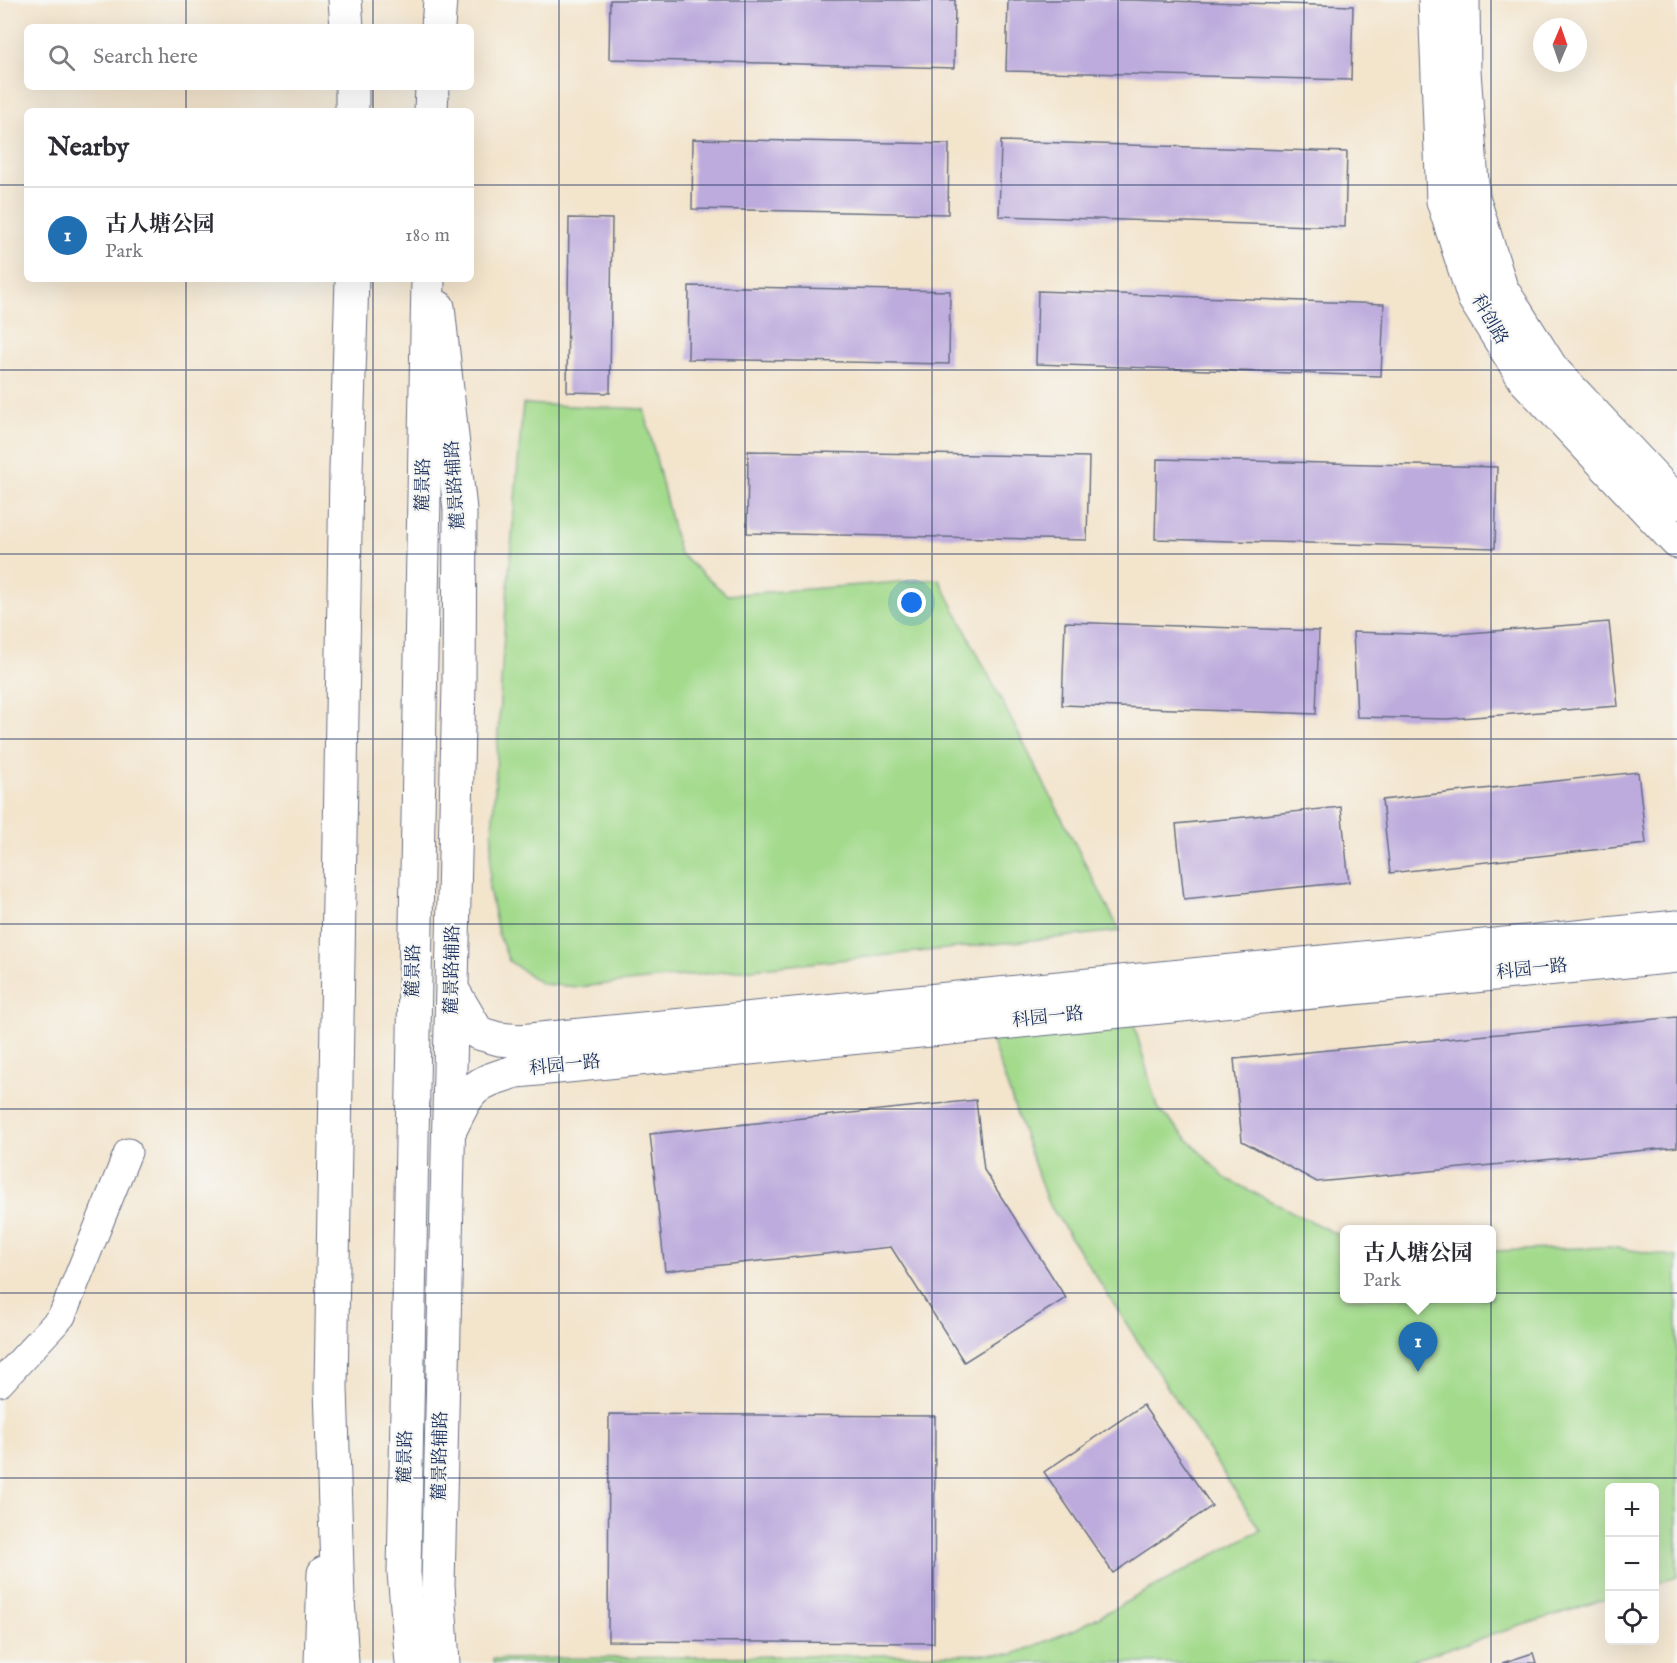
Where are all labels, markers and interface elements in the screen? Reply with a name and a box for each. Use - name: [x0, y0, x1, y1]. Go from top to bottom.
- north arrow: [1533, 18, 1587, 72]
- search box: [24, 24, 474, 90]
- icon: search: [45, 41, 78, 74]
- text: Search here: [93, 43, 198, 71]
- text: Nearby: [48, 131, 129, 164]
- text: 古人塘公园: [105, 211, 215, 239]
- text: 1: [64, 223, 71, 248]
- text: 180 m: [405, 223, 450, 248]
- text: Park: [105, 239, 143, 264]
- street label: 科创路: [1466, 291, 1512, 349]
- street label: 麓景路辅路: [441, 439, 471, 531]
- street label: 麓景路: [412, 458, 436, 512]
- your location: [897, 588, 926, 617]
- street label: 麓景路辅路: [441, 925, 465, 1015]
- street label: 麓景路: [402, 944, 426, 998]
- street label: 科园一路: [1495, 955, 1569, 985]
- street label: 科园一路: [1011, 1003, 1085, 1033]
- street label: 科园一路: [528, 1051, 602, 1081]
- popup: [1340, 1225, 1496, 1303]
- text: 古人塘公园: [1363, 1240, 1473, 1268]
- text: Park: [1363, 1268, 1401, 1293]
- pin: 1: [1398, 1322, 1438, 1372]
- street label: 麓景路辅路: [429, 1411, 453, 1501]
- street label: 麓景路: [394, 1430, 418, 1484]
- map controls: [1605, 1483, 1659, 1645]
- button: +: [1605, 1483, 1659, 1537]
- button: −: [1605, 1537, 1659, 1591]
- button: locate: [1605, 1591, 1659, 1645]

